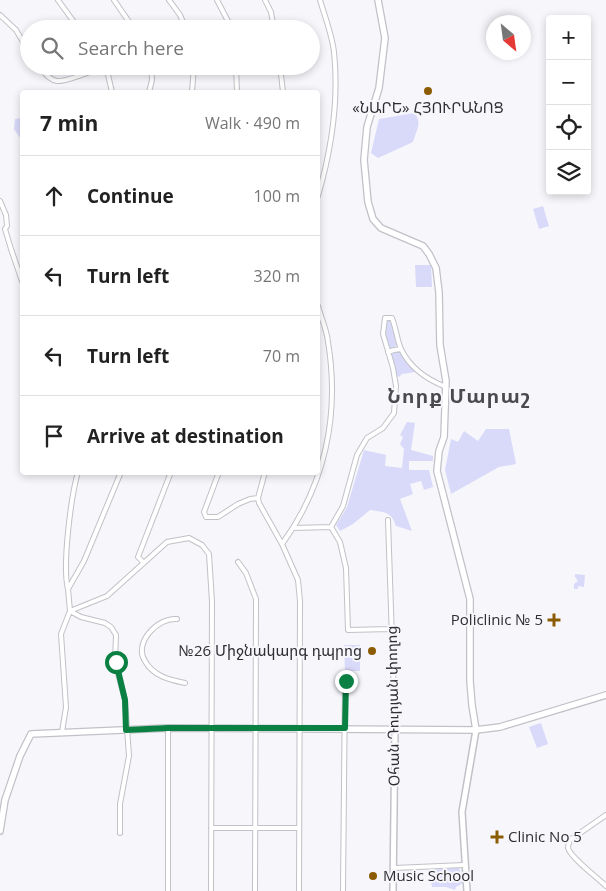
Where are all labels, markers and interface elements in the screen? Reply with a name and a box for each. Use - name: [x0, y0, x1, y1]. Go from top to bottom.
- north arrow: [486, 15, 531, 60]
- map controls: [546, 15, 591, 195]
- button: +: [546, 15, 591, 60]
- search box: [20, 20, 320, 75]
- icon: search: [38, 34, 66, 62]
- text: Search here: [78, 35, 184, 61]
- button: −: [546, 60, 591, 105]
- marker: «ՆԱՐԵ» ՀՅՈՒՐԱՆՈՑ: [422, 85, 434, 97]
- place label: «ՆԱՐԵ» ՀՅՈՒՐԱՆՈՑ: [352, 97, 504, 117]
- button: locate: [546, 105, 591, 150]
- text: 7 min: [40, 109, 98, 137]
- text: Walk · 490 m: [205, 112, 300, 134]
- button: layers: [546, 150, 591, 195]
- icon: ahead: [40, 182, 68, 210]
- text: Continue: [87, 183, 174, 209]
- text: 100 m: [254, 185, 300, 207]
- icon: left: [40, 262, 68, 290]
- text: Turn left: [87, 263, 169, 289]
- text: 320 m: [254, 265, 300, 287]
- icon: left: [40, 342, 68, 370]
- text: Turn left: [87, 343, 169, 369]
- text: 70 m: [263, 345, 300, 367]
- district label: Նորք Մարաշ: [387, 382, 531, 409]
- icon: arrive: [40, 422, 68, 450]
- text: Arrive at destination: [87, 423, 284, 449]
- place label: Policlinic № 5: [451, 609, 543, 629]
- marker: Policlinic № 5: [547, 613, 561, 627]
- street label: Օհան Դուրյան փողոց: [381, 625, 403, 787]
- place label: №26 Միջնակարգ դպրոց: [179, 640, 362, 660]
- marker: №26 Միջնակարգ դպրոց: [366, 645, 378, 657]
- route start: [105, 651, 128, 674]
- route end: [335, 670, 358, 693]
- place label: Clinic No 5: [508, 826, 582, 846]
- marker: Clinic No 5: [490, 830, 504, 844]
- place label: Music School: [383, 865, 474, 885]
- marker: Music School: [367, 870, 379, 882]

